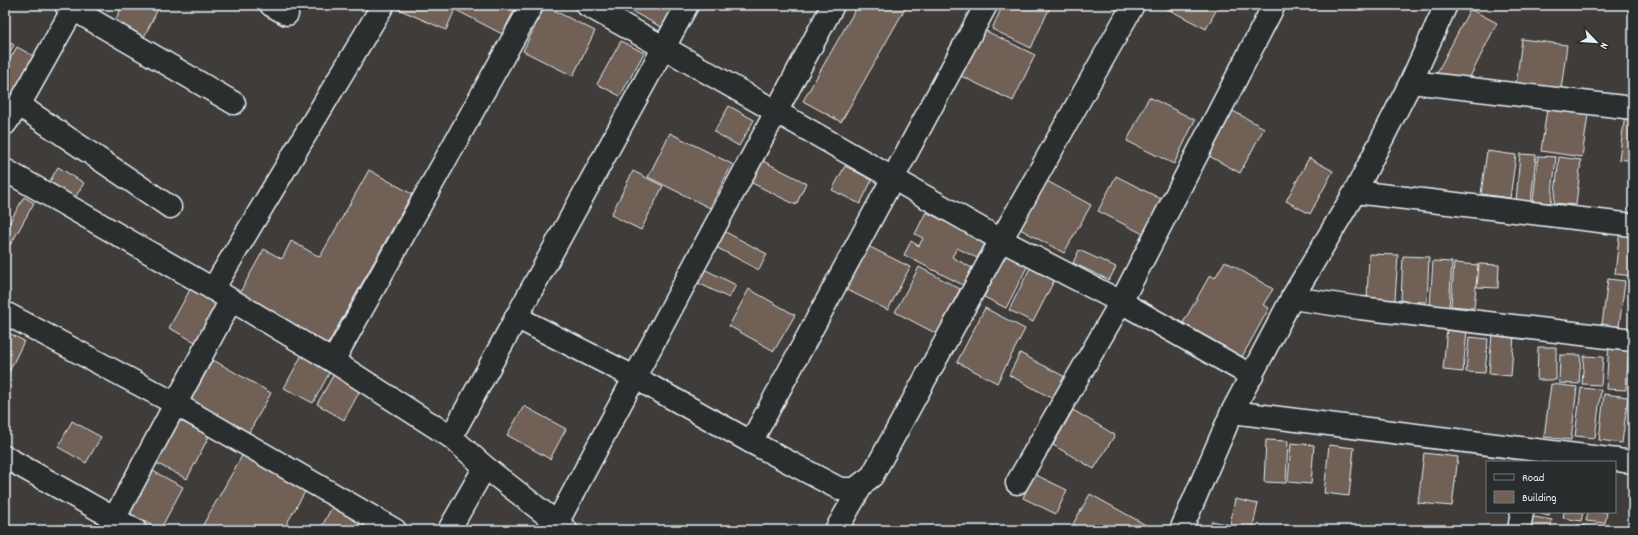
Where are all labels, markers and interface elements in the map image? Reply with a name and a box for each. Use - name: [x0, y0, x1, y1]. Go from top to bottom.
- north arrow: [1576, 22, 1616, 62]
- text: N: [1595, 40, 1612, 52]
- legend: [1486, 461, 1616, 513]
- text: Road: [1522, 470, 1544, 487]
- text: Building: [1522, 490, 1557, 507]

